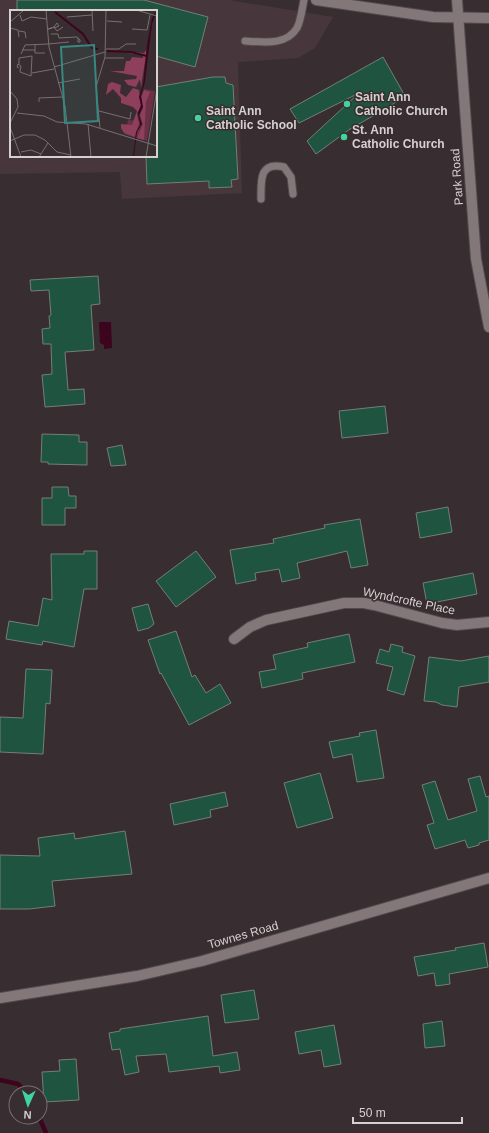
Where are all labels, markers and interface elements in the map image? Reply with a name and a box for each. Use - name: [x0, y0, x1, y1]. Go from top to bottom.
- inset map: [10, 10, 157, 157]
- place label: Saint Ann Catholic Church: [355, 90, 448, 118]
- marker: Saint Ann Catholic Church: [342, 99, 352, 109]
- place label: Saint Ann Catholic School: [206, 104, 297, 132]
- marker: Saint Ann Catholic School: [193, 113, 203, 123]
- place label: St. Ann Catholic Church: [352, 123, 445, 151]
- marker: St. Ann Catholic Church: [339, 132, 349, 142]
- street label: Park Road: [448, 148, 466, 206]
- street label: Wyndcrofte Place: [362, 584, 457, 618]
- street label: Townes Road: [206, 918, 280, 952]
- north arrow: [8, 1085, 48, 1125]
- scale bar: [353, 1099, 462, 1125]
- text: 50 m: [359, 1106, 386, 1120]
- text: N: [23, 1109, 32, 1121]

